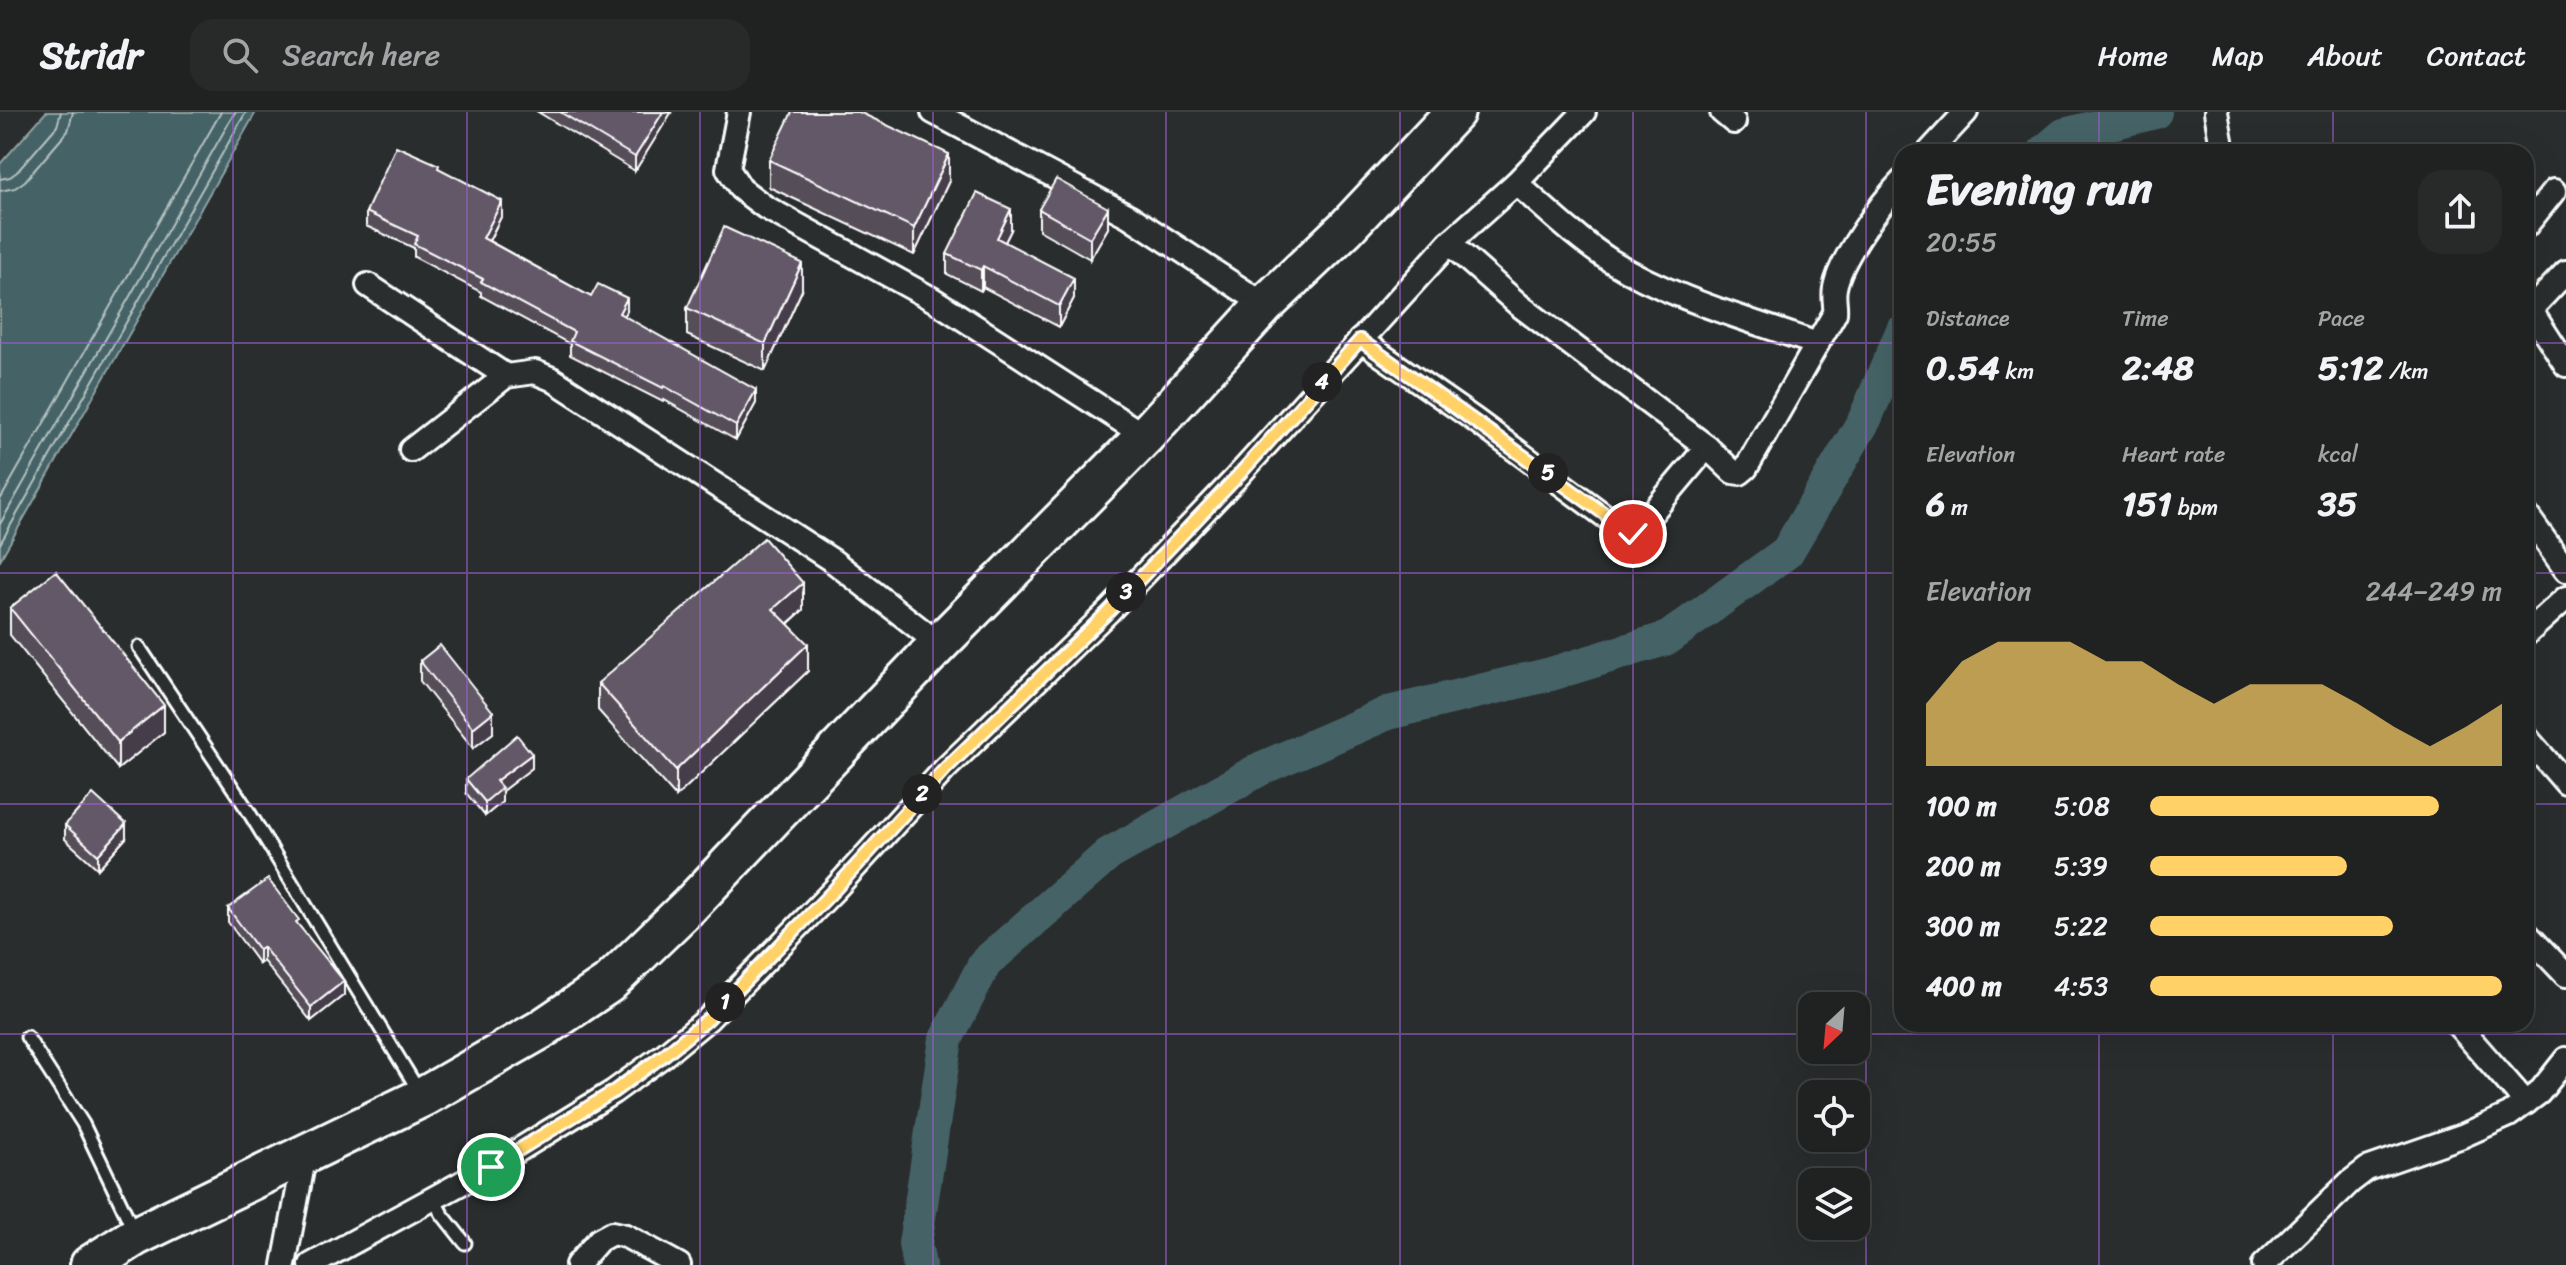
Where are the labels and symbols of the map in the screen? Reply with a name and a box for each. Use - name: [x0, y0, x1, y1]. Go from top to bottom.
- pin: 4: [1302, 362, 1342, 402]
- pin: 5: [1528, 453, 1568, 493]
- pin: [1599, 500, 1667, 568]
- pin: 3: [1106, 572, 1146, 612]
- pin: 2: [902, 774, 942, 814]
- pin: 1: [705, 982, 745, 1022]
- north arrow: [1798, 992, 1870, 1064]
- pin: [457, 1133, 525, 1201]

